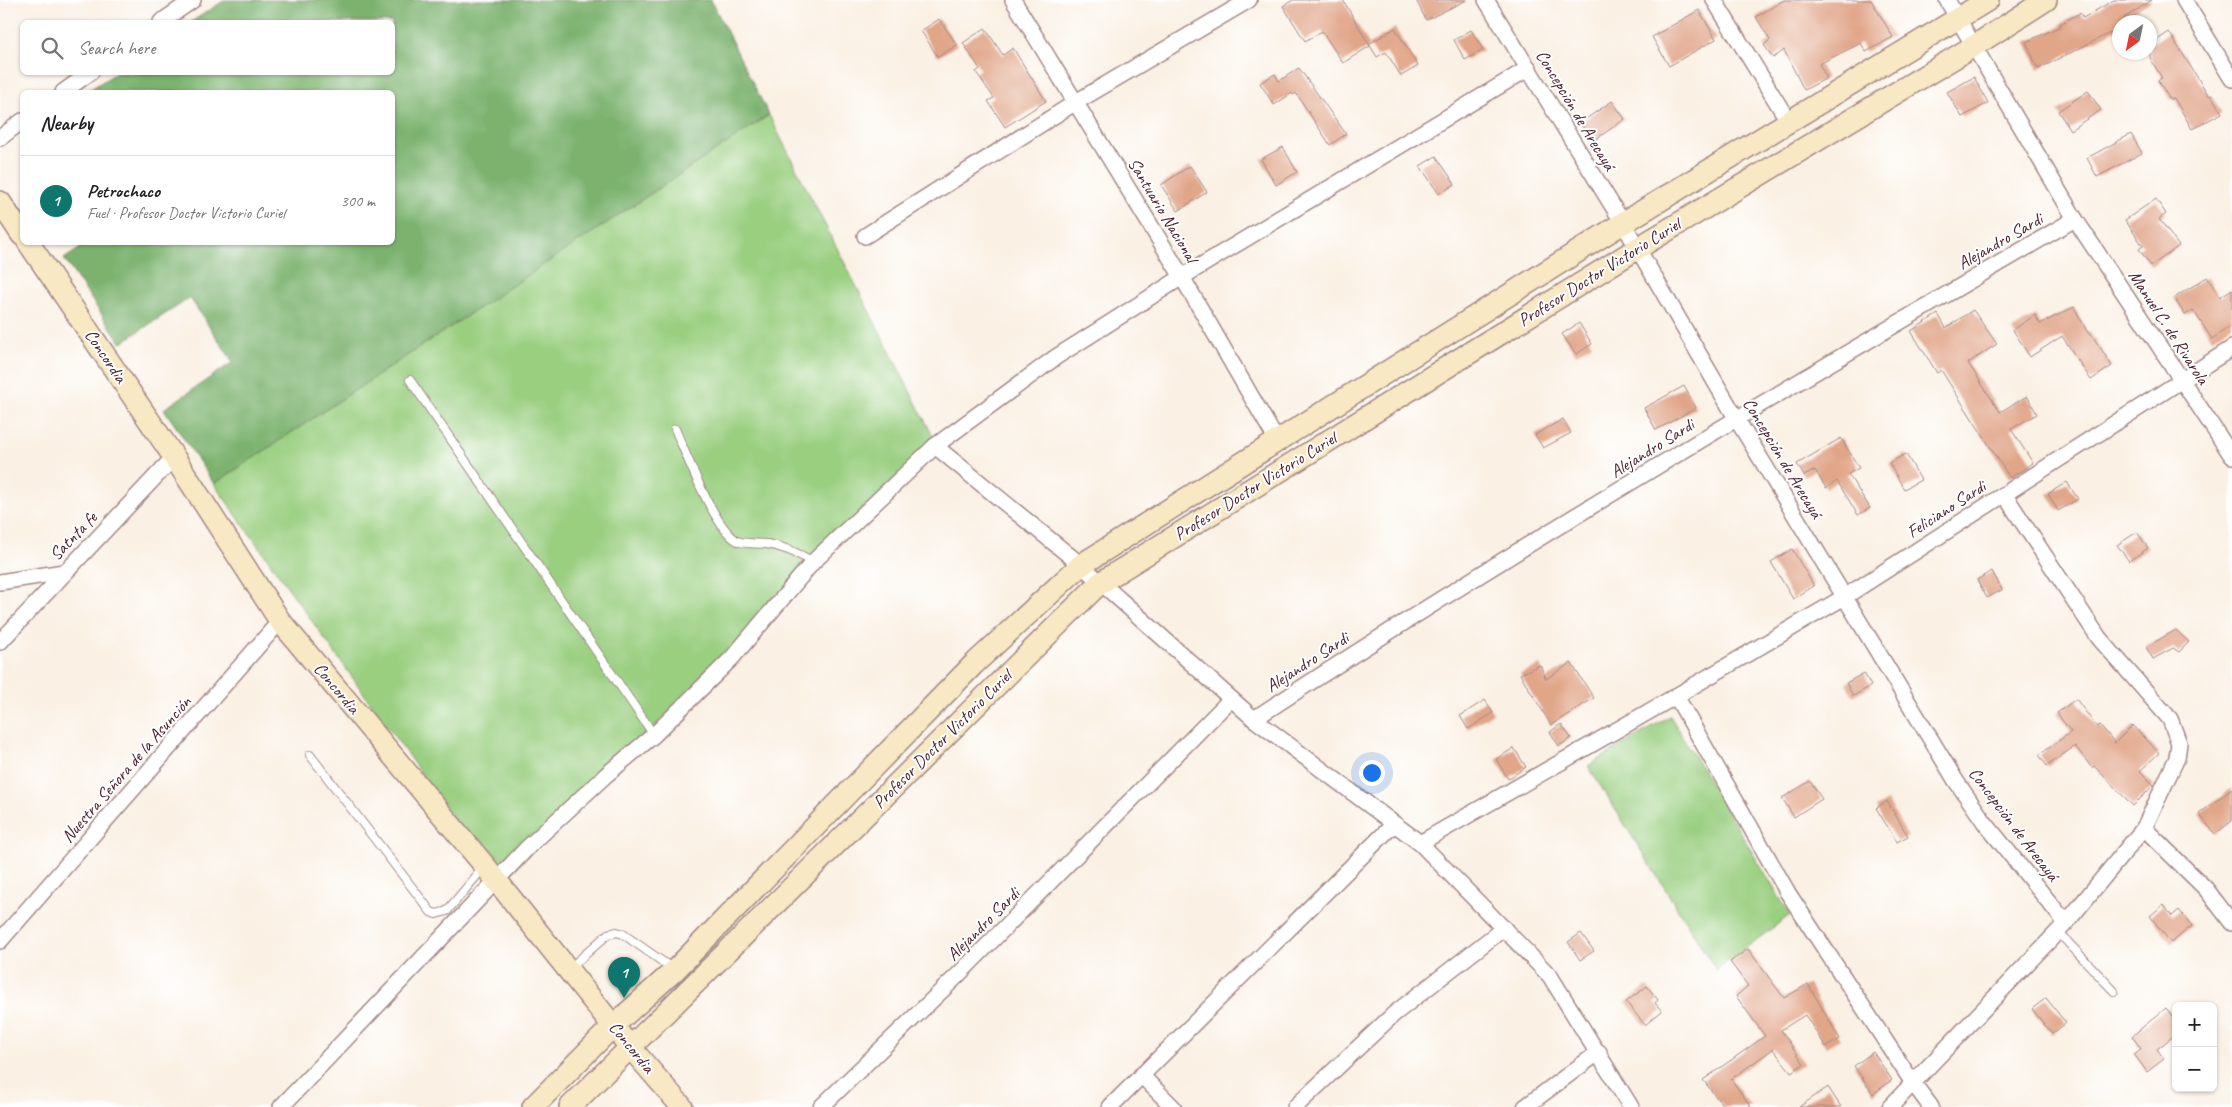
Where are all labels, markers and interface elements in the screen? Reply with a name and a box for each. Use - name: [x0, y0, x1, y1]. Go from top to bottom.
- north arrow: [2112, 15, 2157, 60]
- search box: [20, 20, 395, 75]
- icon: search: [38, 34, 66, 62]
- text: Search here: [78, 36, 155, 60]
- street label: Concepción de Arecayá: [1531, 46, 1622, 176]
- text: Nearby: [40, 110, 93, 136]
- street label: Santuario Nacional: [1123, 154, 1204, 269]
- text: Petrochaco: [87, 179, 160, 203]
- text: 1: [52, 191, 60, 211]
- text: 300 m: [341, 191, 375, 211]
- text: Fuel · Profesor Doctor Victorio Curiel: [87, 203, 285, 223]
- street label: Alejandro Sardi: [1954, 207, 2049, 274]
- street label: Profesor Doctor Victorio Curiel: [1514, 212, 1687, 331]
- street label: Manuel C. de Rivarola: [2124, 266, 2215, 390]
- street label: Concordia: [80, 325, 133, 388]
- street label: Concepción de Arecayá: [1738, 394, 1829, 524]
- street label: Alejandro Sardi: [1606, 412, 1700, 482]
- street label: Profesor Doctor Victorio Curiel: [1170, 426, 1343, 545]
- street label: Feliciano Sardi: [1902, 474, 1992, 543]
- street label: Satnta fe: [45, 506, 102, 565]
- street label: Alejandro Sardi: [1261, 626, 1355, 697]
- street label: Concordia: [309, 658, 366, 719]
- street label: Profesor Doctor Victorio Curiel: [868, 663, 1018, 813]
- street label: Nuestra Señora de la Asunción: [56, 690, 196, 847]
- your location: [1359, 760, 1385, 786]
- street label: Concepción de Arecayá: [1964, 763, 2065, 887]
- street label: Alejandro Sardi: [942, 881, 1026, 965]
- pin: 1: [608, 957, 640, 998]
- map controls: [2172, 1002, 2217, 1092]
- button: +: [2172, 1002, 2217, 1047]
- street label: Concordia: [604, 1017, 660, 1078]
- button: −: [2172, 1047, 2217, 1092]

